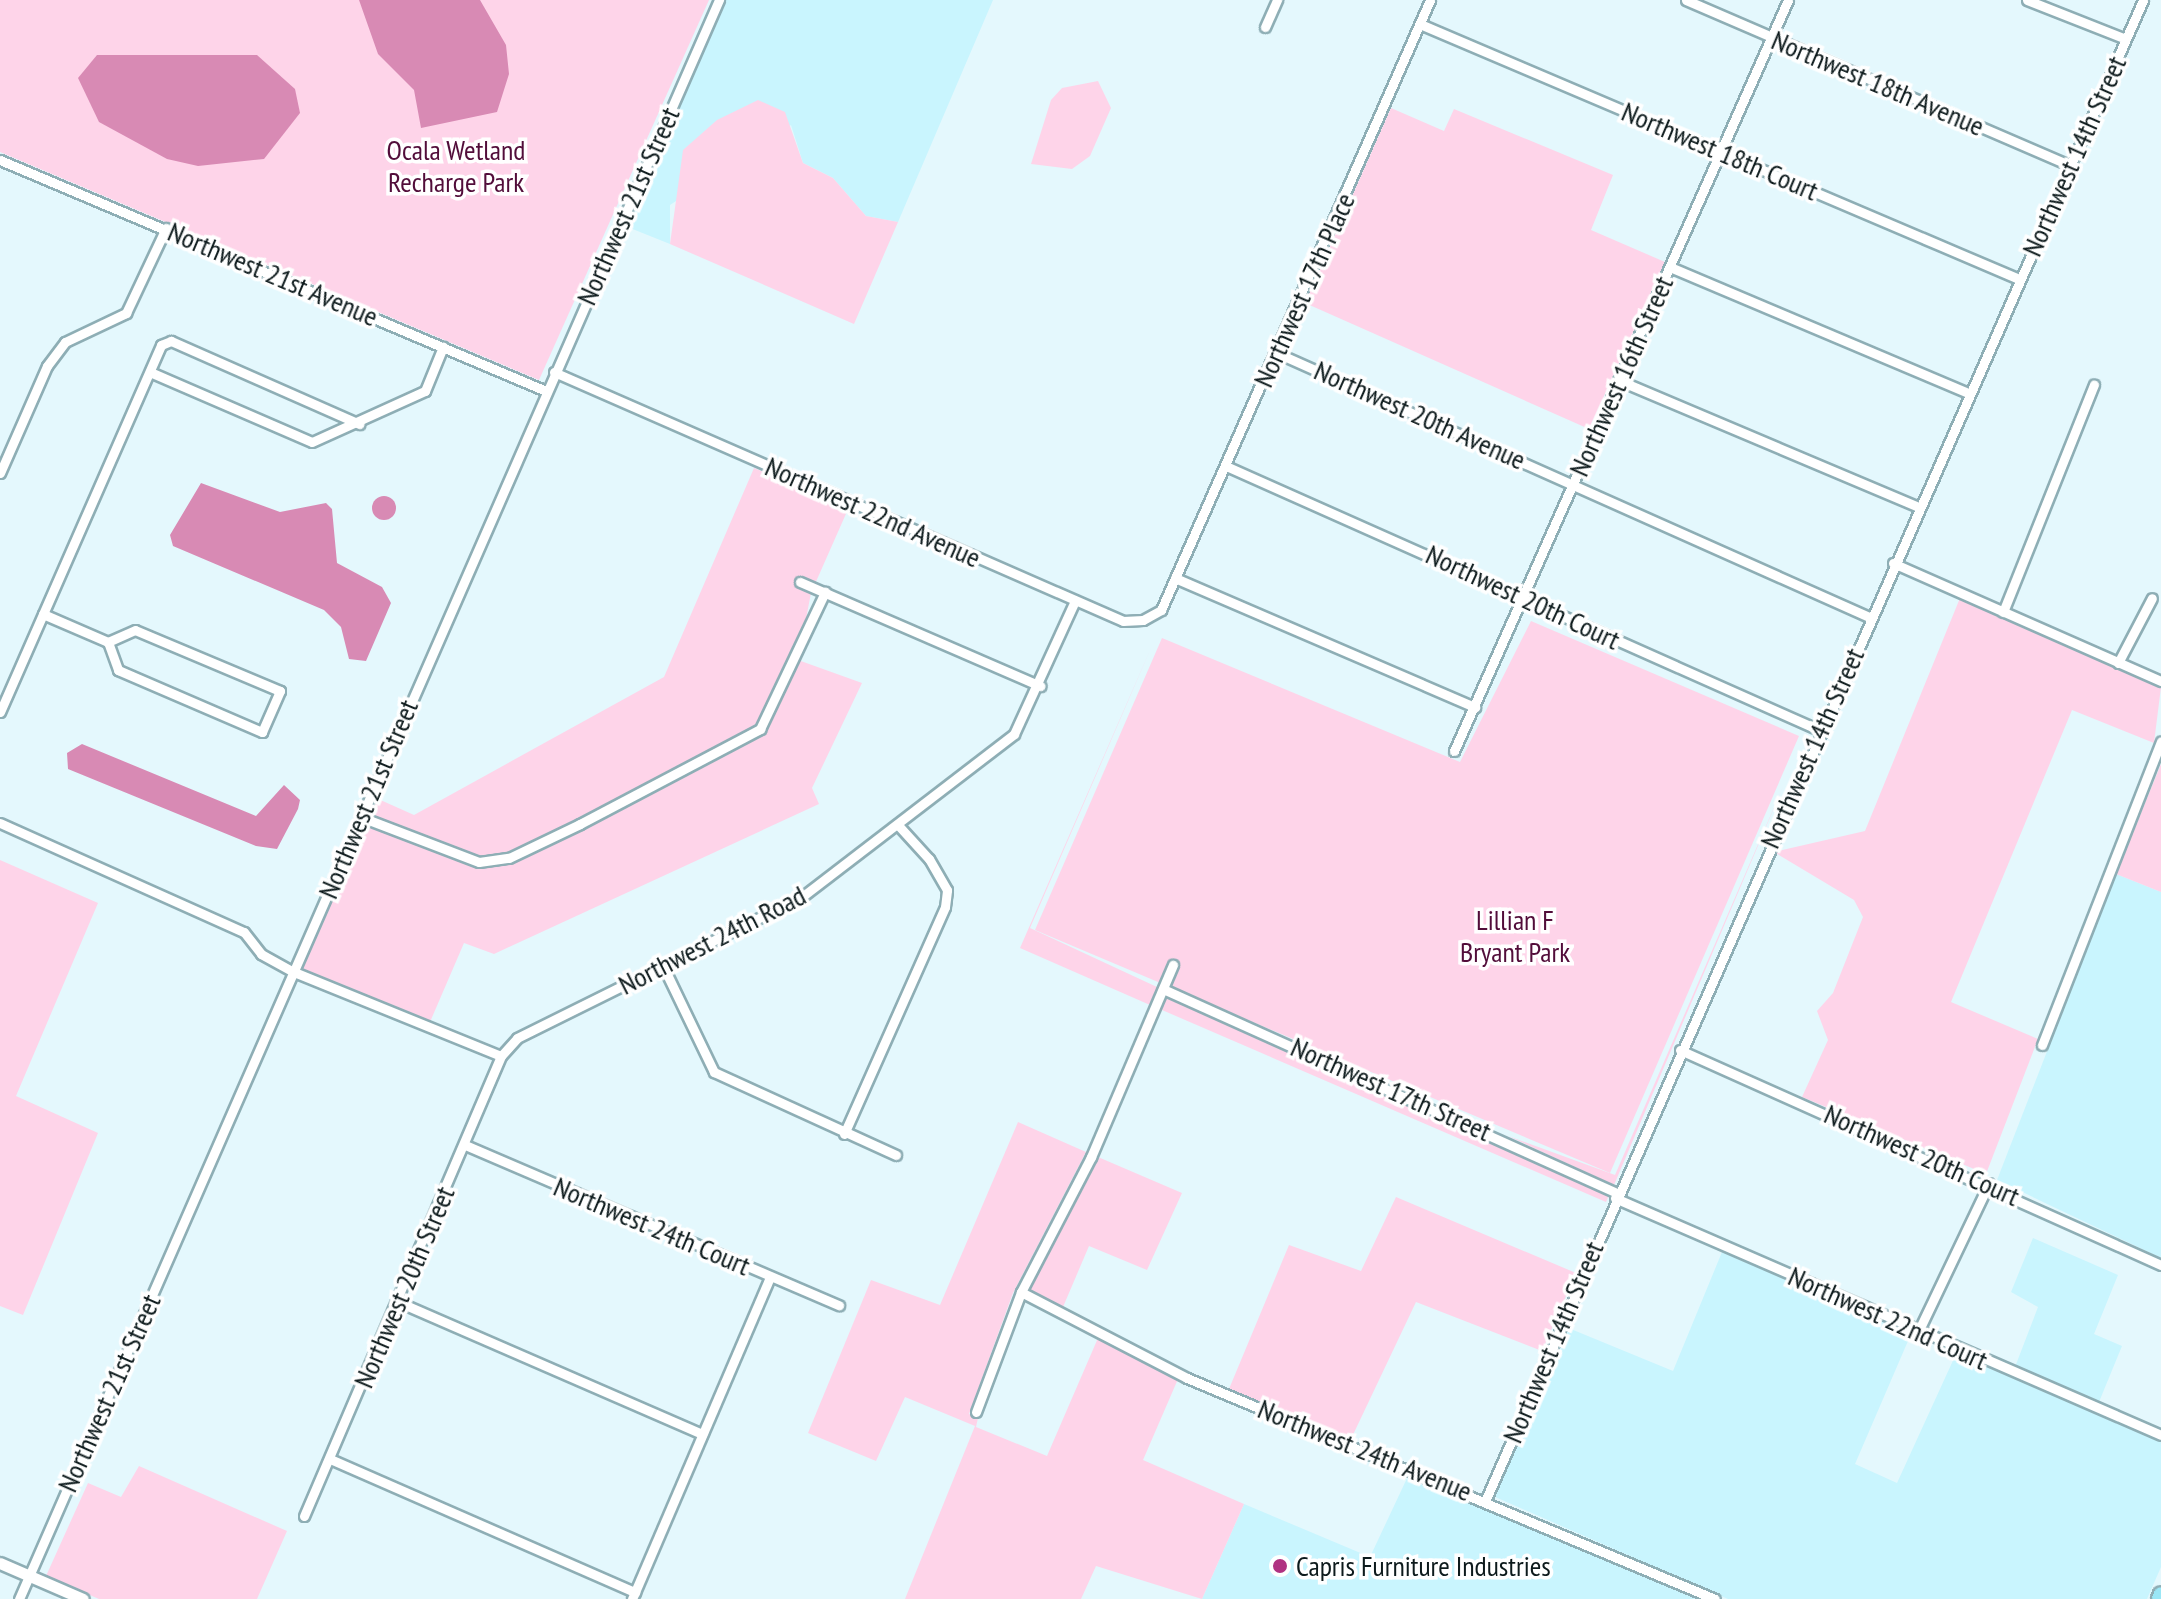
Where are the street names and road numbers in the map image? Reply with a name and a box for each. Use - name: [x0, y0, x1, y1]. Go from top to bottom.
- street label: Northwest 18th Avenue: [1766, 23, 1990, 143]
- street label: Northwest 14th Street: [2015, 51, 2133, 261]
- street label: Northwest 18th Court: [1617, 95, 1823, 207]
- street label: Northwest 21st Street: [569, 102, 687, 310]
- street label: Northwest 17th Place: [1246, 188, 1362, 392]
- street label: Northwest 21st Avenue: [163, 214, 383, 334]
- street label: Northwest 16th Street: [1562, 271, 1680, 481]
- street label: Northwest 20th Avenue: [1309, 353, 1531, 477]
- street label: Northwest 22nd Avenue: [760, 449, 986, 575]
- street label: Northwest 20th Court: [1421, 537, 1625, 657]
- street label: Northwest 14th Street: [1753, 643, 1871, 853]
- street label: Northwest 21st Street: [311, 695, 425, 903]
- street label: Northwest 24th Road: [613, 878, 811, 1002]
- street label: Northwest 17th Street: [1286, 1030, 1496, 1148]
- street label: Northwest 20th Court: [1819, 1097, 2025, 1213]
- street label: Northwest 24th Court: [549, 1170, 755, 1282]
- street label: Northwest 20th Street: [346, 1181, 462, 1393]
- street label: Northwest 14th Street: [1495, 1236, 1611, 1448]
- street label: Northwest 22nd Court: [1783, 1259, 1993, 1377]
- street label: Northwest 21st Street: [50, 1289, 168, 1497]
- street label: Northwest 24th Avenue: [1253, 1392, 1477, 1508]

